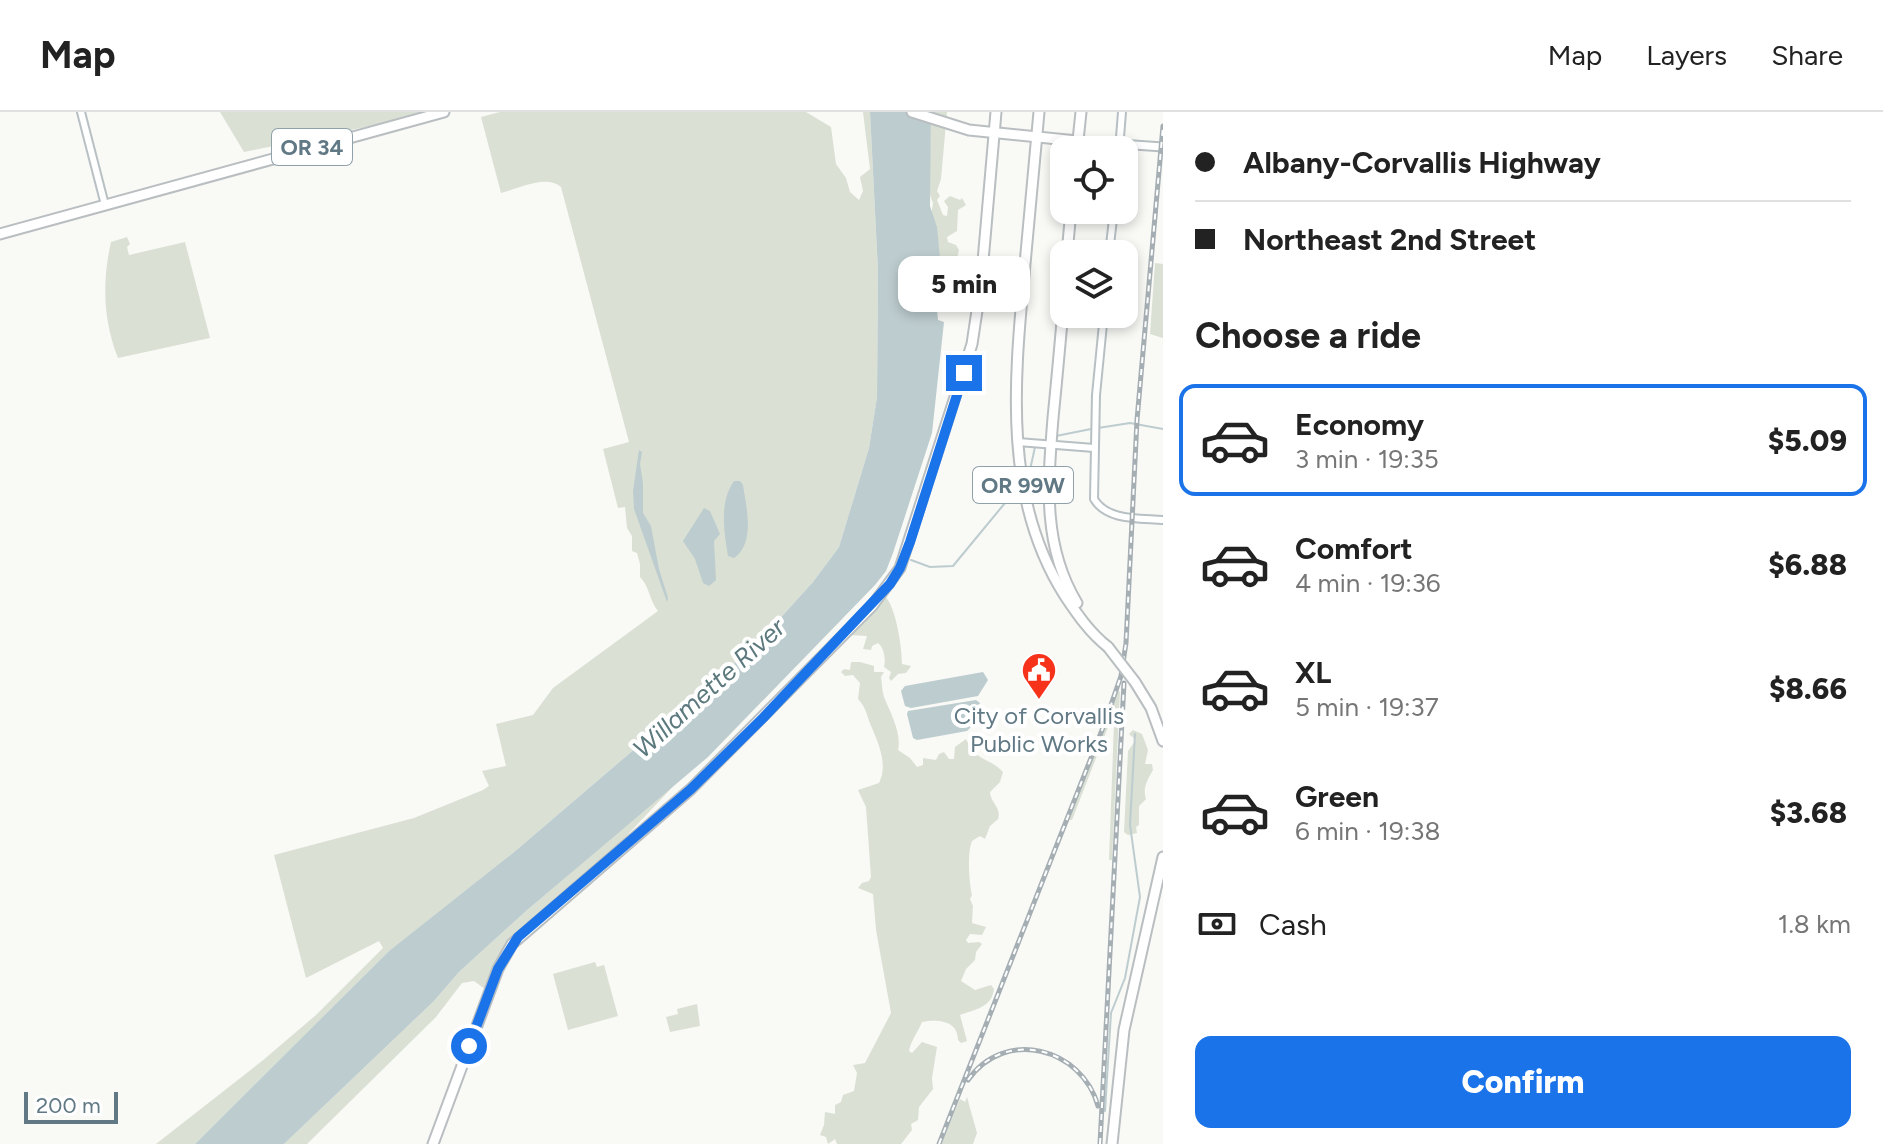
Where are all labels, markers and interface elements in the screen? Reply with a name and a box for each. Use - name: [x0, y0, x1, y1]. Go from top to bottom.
- text: Map: [40, 32, 116, 78]
- text: Map: [1548, 38, 1602, 72]
- text: Layers: [1646, 38, 1727, 72]
- text: Share: [1771, 38, 1843, 72]
- road number: OR 34: [272, 129, 352, 165]
- map controls: [1050, 136, 1138, 328]
- button: locate: [1050, 136, 1138, 224]
- text: Albany-Corvallis Highway: [1243, 144, 1601, 181]
- text: Northeast 2nd Street: [1243, 221, 1536, 258]
- button: layers: [1050, 240, 1138, 328]
- callout: 5 min: [898, 257, 1030, 313]
- text: 5 min: [931, 268, 997, 300]
- text: Choose a ride: [1195, 314, 1421, 357]
- route end: [946, 355, 982, 391]
- icon: car: [1199, 404, 1271, 476]
- text: Economy: [1295, 406, 1424, 443]
- text: $5.09: [1768, 422, 1847, 459]
- text: 3 min · 19:35: [1295, 443, 1439, 475]
- road number: OR 99W: [973, 467, 1073, 503]
- icon: car: [1199, 528, 1271, 600]
- text: Comfort: [1295, 530, 1413, 567]
- text: $6.88: [1768, 546, 1847, 583]
- text: 4 min · 19:36: [1295, 567, 1441, 599]
- water label: Willamette River: [626, 611, 792, 765]
- public building icon: City of Corvallis Public Works: [1020, 651, 1058, 701]
- icon: car: [1199, 652, 1271, 724]
- text: XL: [1295, 654, 1331, 691]
- text: $8.66: [1769, 670, 1847, 707]
- text: 5 min · 19:37: [1295, 691, 1439, 723]
- place label: City of Corvallis Public Works: [954, 701, 1124, 758]
- icon: car: [1199, 776, 1271, 848]
- text: Green: [1295, 778, 1379, 815]
- text: $3.68: [1770, 794, 1847, 831]
- text: 6 min · 19:38: [1295, 815, 1440, 847]
- icon: cash: [1195, 902, 1239, 946]
- text: Cash: [1259, 906, 1327, 943]
- text: 1.8 km: [1778, 908, 1851, 940]
- route start: [451, 1028, 487, 1064]
- button: Confirm: [1195, 1036, 1851, 1128]
- scale bar: [24, 1088, 118, 1124]
- text: 200 m: [36, 1092, 101, 1119]

